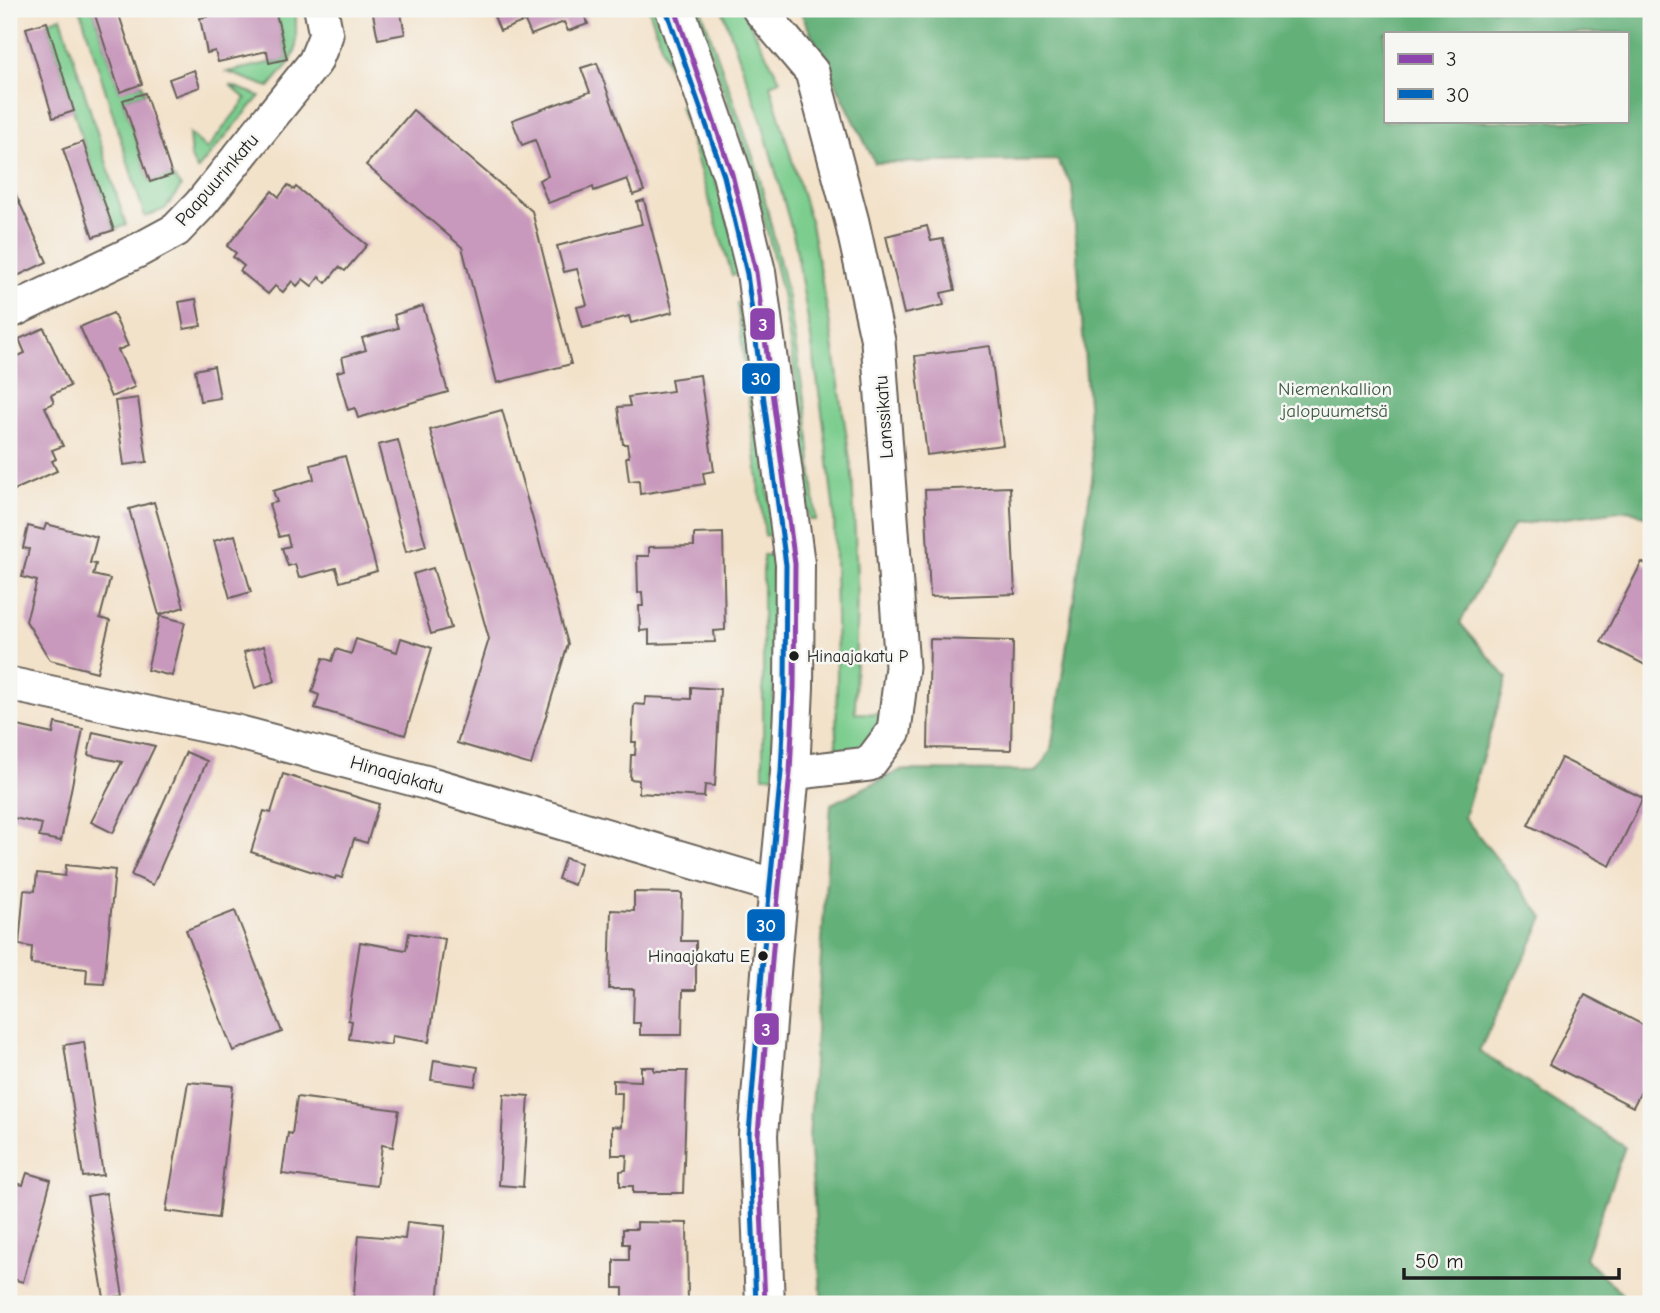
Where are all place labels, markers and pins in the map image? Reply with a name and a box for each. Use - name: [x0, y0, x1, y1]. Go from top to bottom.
- place label: Hinaajakatu P: [807, 647, 909, 666]
- marker: Hinaajakatu P: [787, 649, 801, 663]
- place label: Hinaajakatu E: [648, 947, 750, 966]
- marker: Hinaajakatu E: [756, 949, 770, 963]

